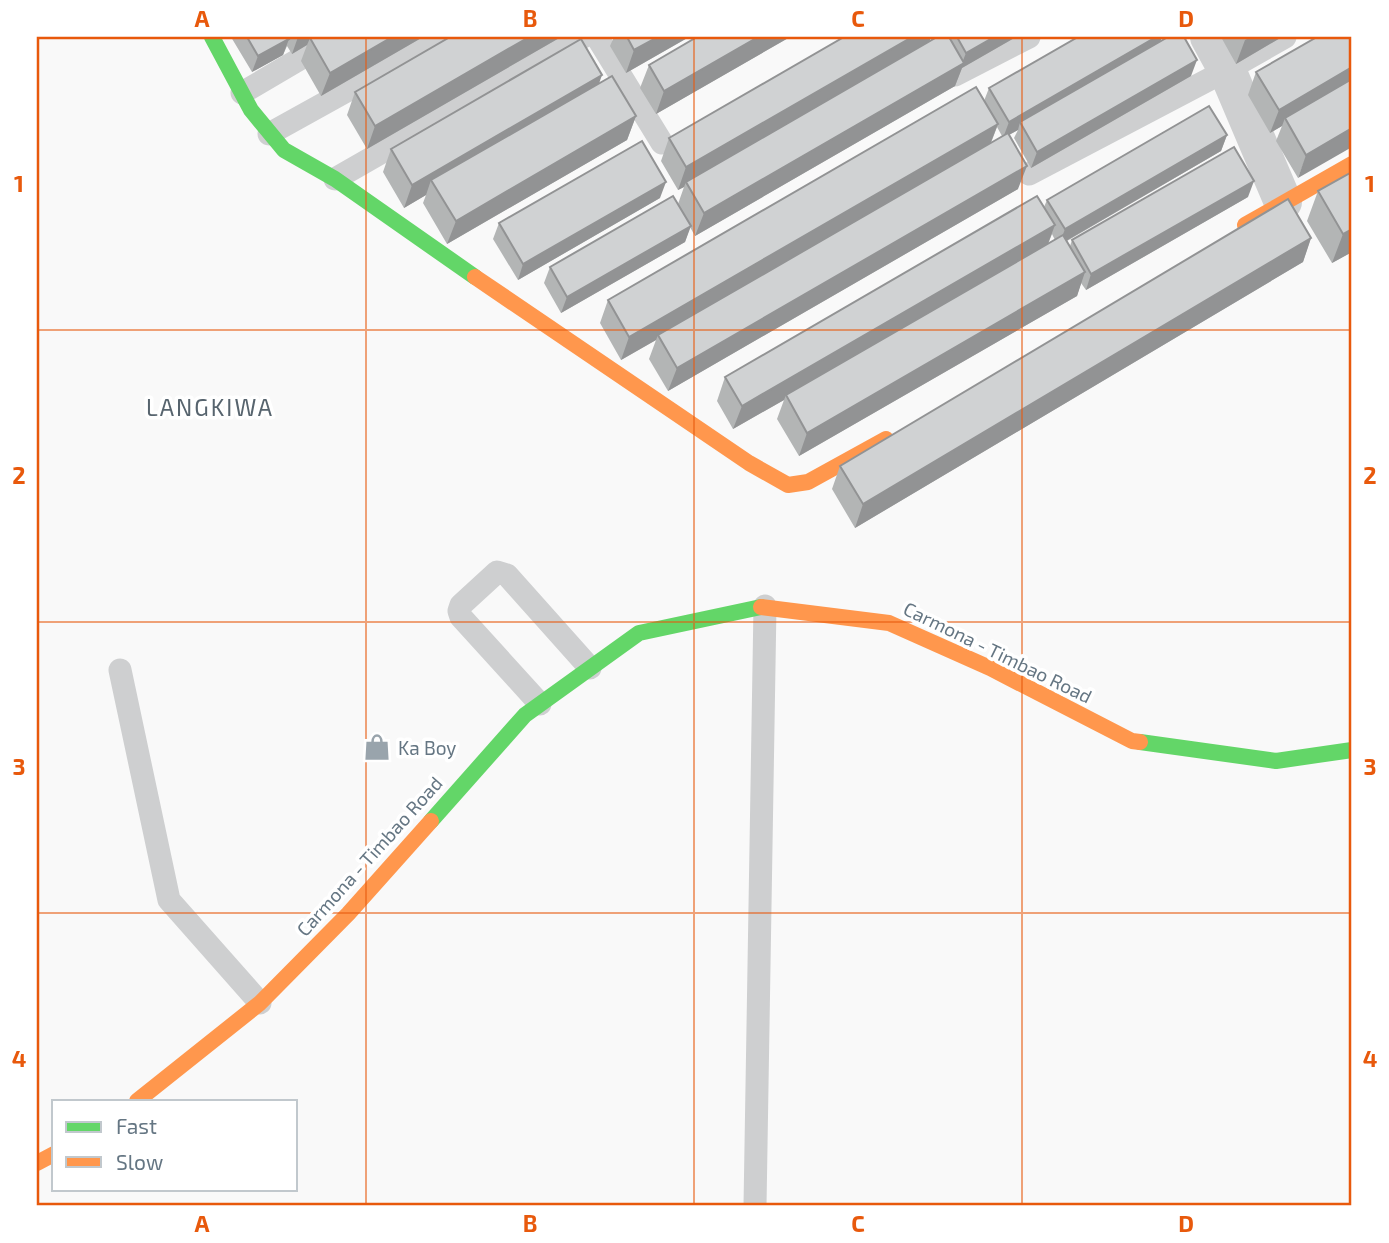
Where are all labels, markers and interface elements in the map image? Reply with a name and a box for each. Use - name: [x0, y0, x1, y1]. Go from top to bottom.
- text: A: [194, 4, 210, 32]
- text: B: [523, 4, 537, 32]
- text: C: [851, 4, 865, 32]
- text: D: [1178, 4, 1194, 32]
- text: 1: [14, 169, 24, 197]
- text: 1: [1365, 169, 1375, 197]
- district label: LANGKIWA: [146, 393, 274, 421]
- text: 2: [12, 461, 26, 489]
- text: 2: [1363, 461, 1377, 489]
- street label: Carmona - Timbao Road: [900, 596, 1096, 708]
- shop icon: Ka Boy: [362, 732, 392, 762]
- place label: Ka Boy: [398, 736, 456, 759]
- text: 3: [12, 752, 26, 780]
- text: 3: [1363, 752, 1377, 780]
- street label: Carmona - Timbao Road: [291, 771, 447, 941]
- text: 4: [12, 1044, 26, 1072]
- text: 4: [1363, 1044, 1377, 1072]
- legend: [52, 1100, 298, 1190]
- text: Fast: [116, 1113, 157, 1138]
- text: Slow: [116, 1149, 163, 1174]
- text: A: [194, 1209, 210, 1237]
- text: B: [523, 1209, 537, 1237]
- text: C: [851, 1209, 865, 1237]
- text: D: [1178, 1209, 1194, 1237]

